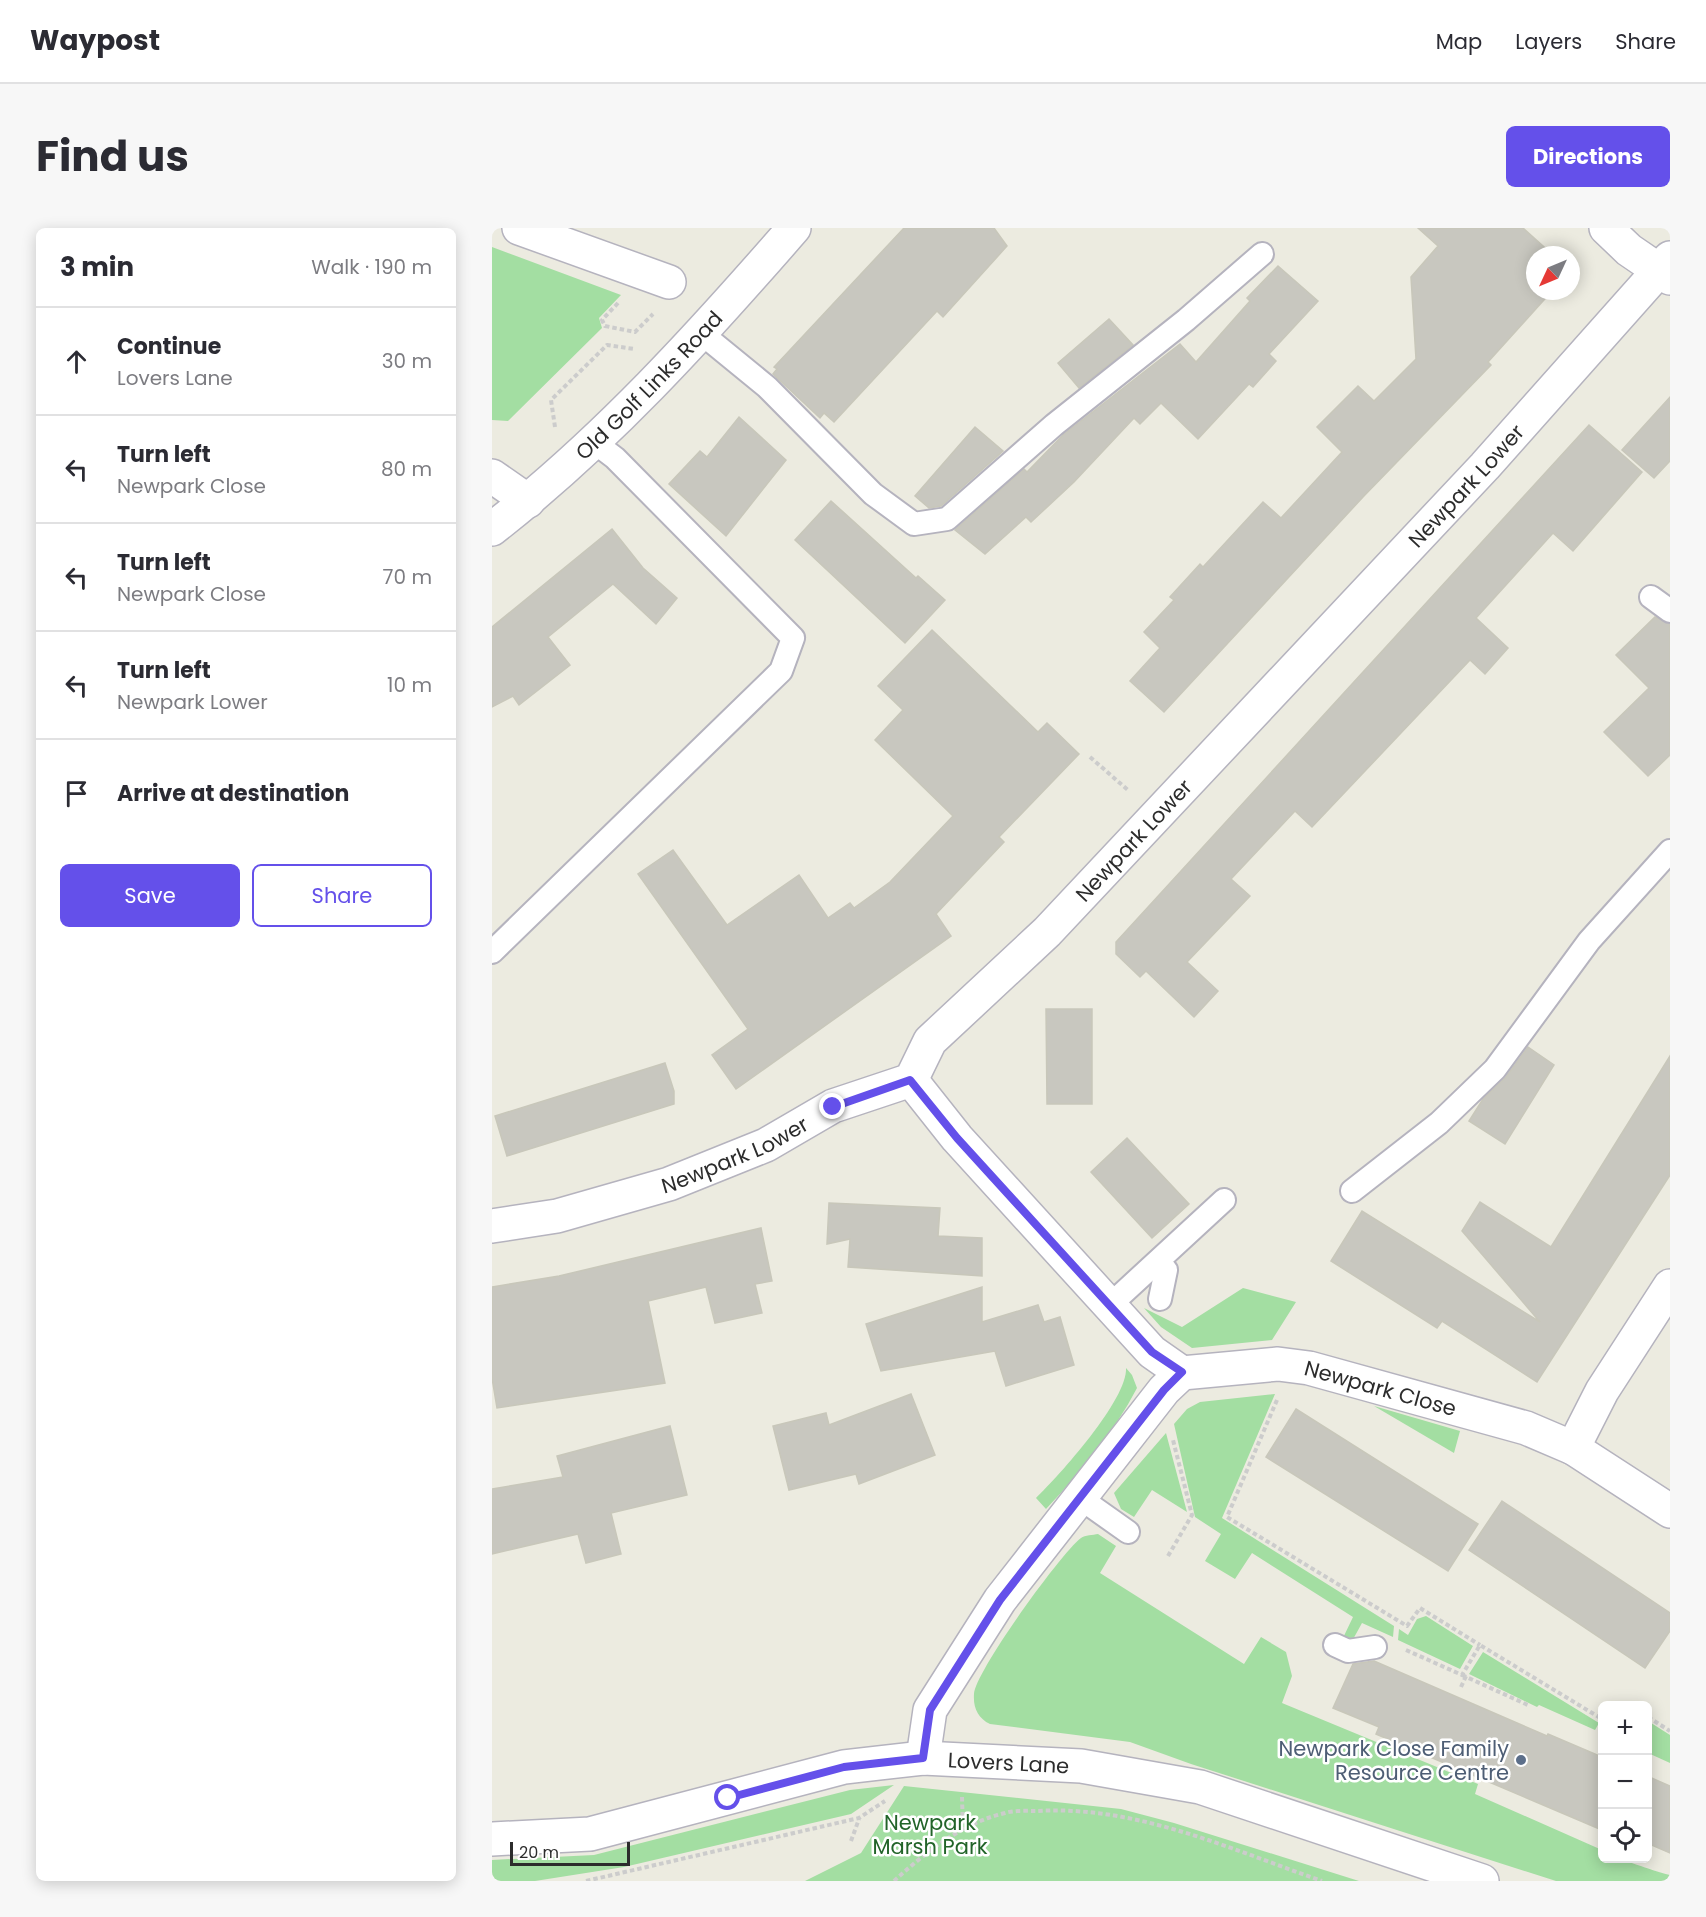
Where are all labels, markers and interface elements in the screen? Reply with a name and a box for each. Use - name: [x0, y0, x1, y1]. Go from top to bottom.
- text: Waypost: [30, 21, 160, 60]
- text: Map: [1436, 27, 1482, 56]
- text: Layers: [1515, 27, 1582, 56]
- text: Share: [1615, 27, 1676, 56]
- button: Directions: [1506, 126, 1670, 187]
- text: Find us: [36, 127, 189, 186]
- north arrow: [1526, 246, 1580, 300]
- text: 3 min: [60, 249, 134, 285]
- text: Walk · 190 m: [311, 253, 432, 281]
- street label: Old Golf Links Road: [569, 304, 729, 466]
- text: Continue: [117, 331, 221, 362]
- icon: ahead: [60, 345, 93, 378]
- text: 30 m: [382, 347, 432, 375]
- text: Lovers Lane: [117, 364, 233, 392]
- street label: Newpark Lower: [1401, 418, 1530, 554]
- text: Turn left: [117, 439, 211, 470]
- icon: left: [60, 453, 93, 486]
- text: 80 m: [381, 455, 432, 483]
- text: Newpark Close: [117, 472, 266, 500]
- text: Turn left: [117, 547, 211, 578]
- icon: left: [60, 561, 93, 594]
- text: 70 m: [383, 563, 432, 591]
- text: Newpark Close: [117, 580, 266, 608]
- text: Turn left: [117, 655, 211, 686]
- icon: left: [60, 669, 93, 702]
- text: 10 m: [387, 671, 432, 699]
- text: Newpark Lower: [117, 688, 268, 716]
- street label: Newpark Lower: [1069, 772, 1198, 908]
- icon: arrive: [60, 777, 93, 810]
- text: Arrive at destination: [117, 778, 349, 809]
- button: Save: [60, 864, 240, 927]
- button: Share: [252, 864, 432, 927]
- route end: [819, 1093, 845, 1119]
- street label: Newpark Lower: [658, 1109, 814, 1200]
- street label: Newpark Close: [1301, 1353, 1460, 1423]
- map controls: [1598, 1701, 1652, 1863]
- button: +: [1598, 1701, 1652, 1755]
- place label: Newpark Close Family Resource Centre: [1278, 1734, 1509, 1787]
- street label: Lovers Lane: [947, 1745, 1070, 1780]
- marker: Newpark Close Family Resource Centre: [1514, 1753, 1528, 1767]
- button: −: [1598, 1755, 1652, 1809]
- route start: [714, 1784, 740, 1810]
- park label: Newpark Marsh Park: [872, 1808, 988, 1861]
- button: locate: [1598, 1809, 1652, 1863]
- scale bar: [510, 1839, 630, 1866]
- text: 20 m: [519, 1841, 559, 1864]

